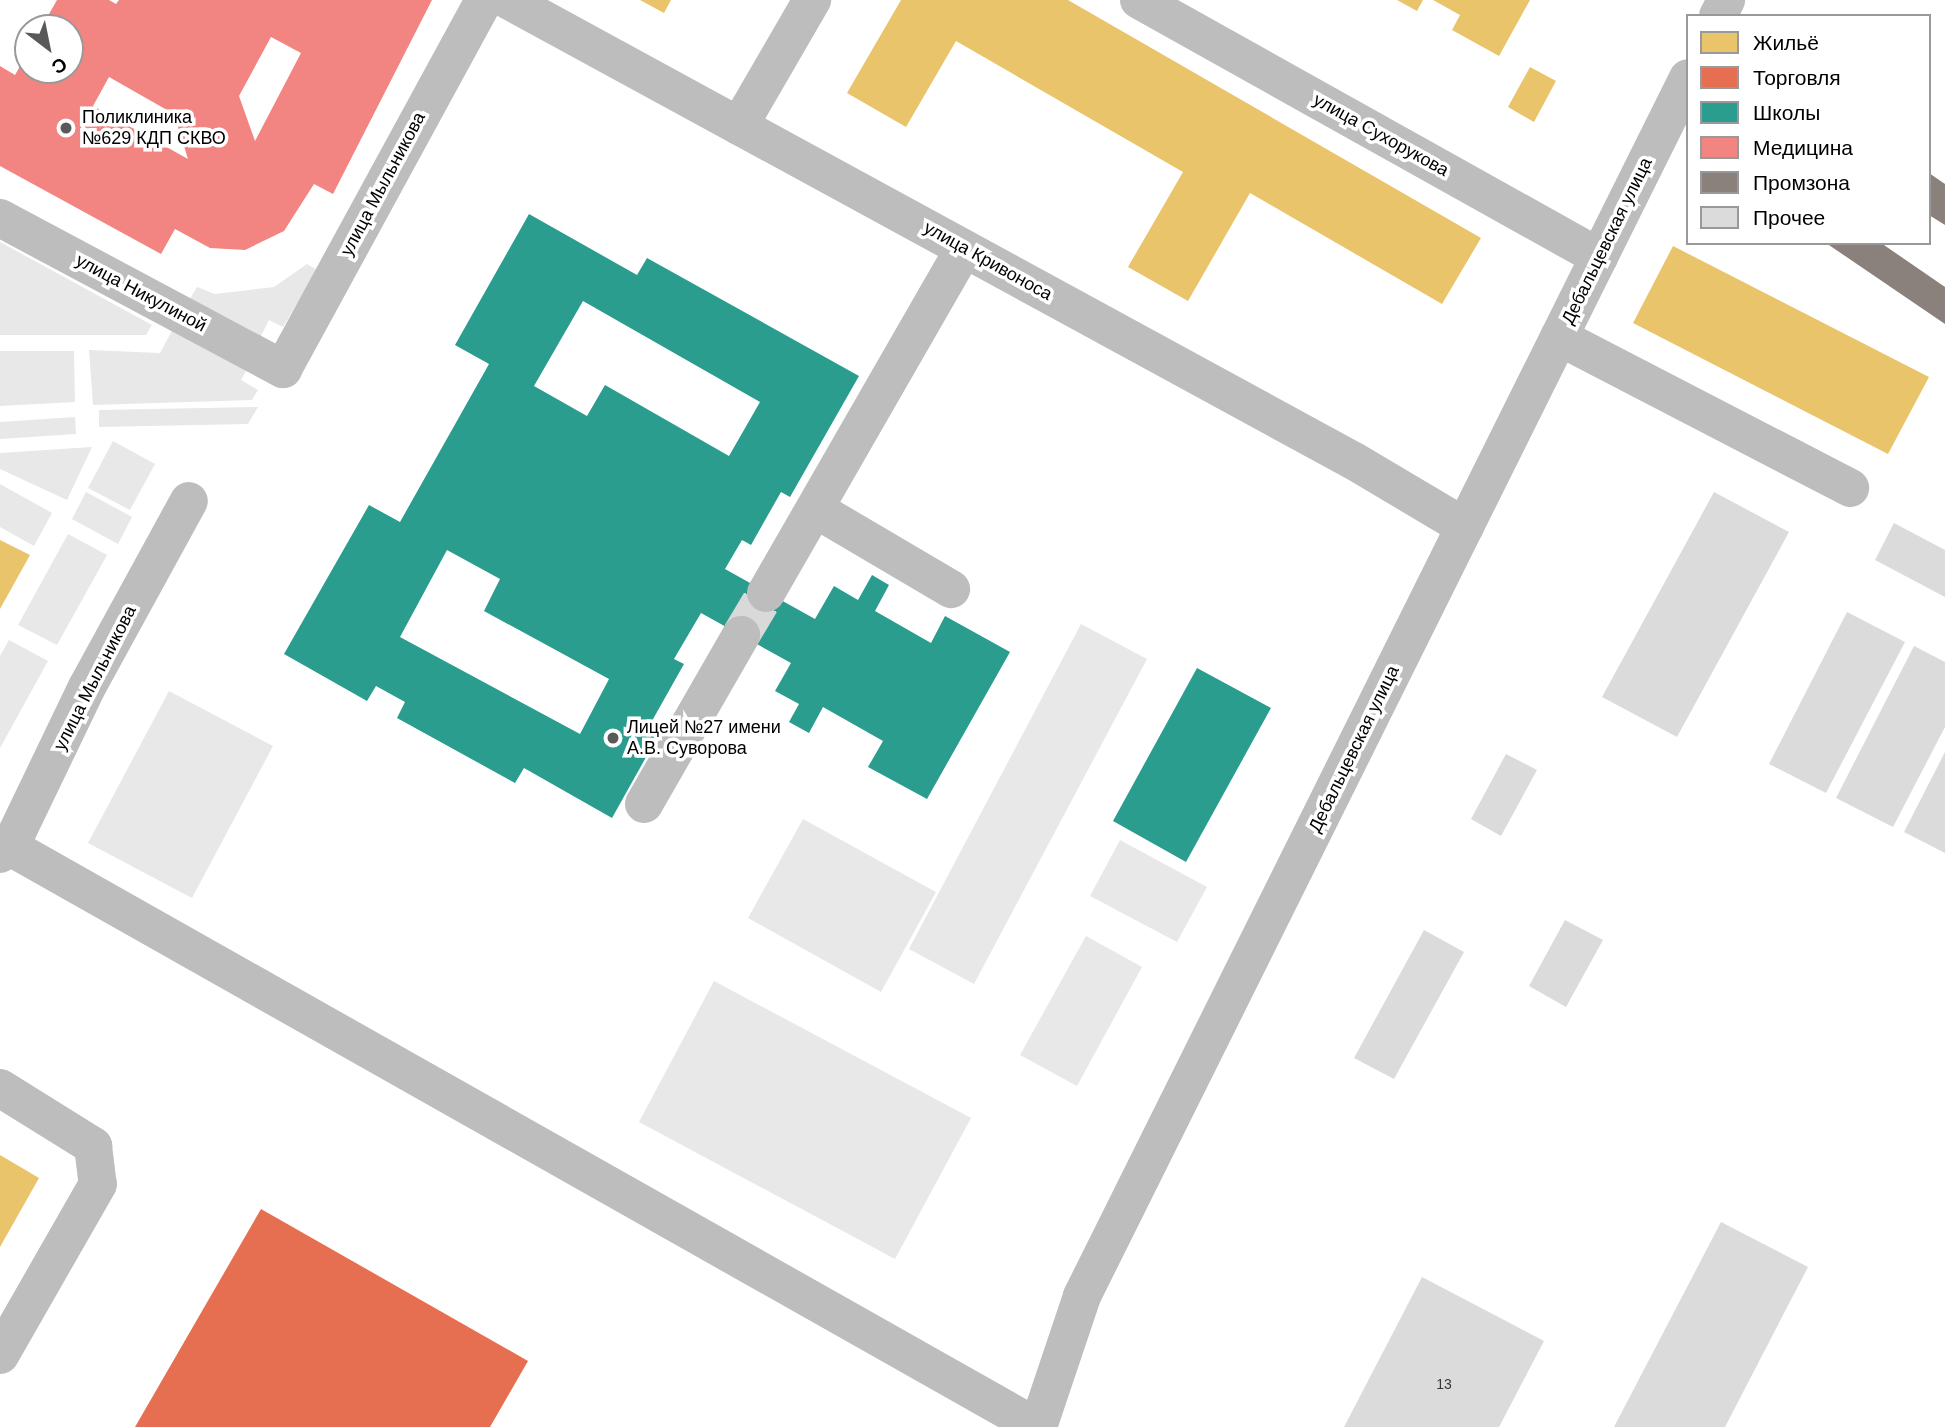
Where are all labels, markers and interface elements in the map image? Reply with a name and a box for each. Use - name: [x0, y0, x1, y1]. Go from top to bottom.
- north arrow: [14, 14, 84, 84]
- legend: [1686, 14, 1931, 245]
- text: Жильё: [1753, 31, 1819, 54]
- text: С: [48, 53, 71, 78]
- text: Торговля: [1753, 66, 1841, 89]
- street label: улица Сухорукова: [1309, 89, 1453, 181]
- text: Школы: [1753, 101, 1820, 124]
- place label: Поликлиника №629 КДП СКВО: [82, 107, 226, 150]
- street label: улица Мыльникова: [336, 108, 430, 260]
- marker: Поликлиника №629 КДП СКВО: [56, 118, 76, 138]
- text: Медицина: [1753, 136, 1853, 159]
- street label: Дебальцевская улица: [1557, 154, 1657, 328]
- text: Промзона: [1753, 171, 1850, 194]
- text: Прочее: [1753, 206, 1825, 229]
- street label: улица Кривоноса: [920, 217, 1056, 305]
- street label: улица Никулиной: [72, 249, 210, 337]
- street label: улица Мыльникова: [49, 602, 141, 754]
- street label: Дебальцевская улица: [1304, 662, 1404, 836]
- place label: Лицей №27 имени А.В. Суворова: [627, 717, 781, 760]
- marker: Лицей №27 имени А.В. Суворова: [605, 730, 621, 746]
- house number: 13: [1436, 1376, 1452, 1392]

